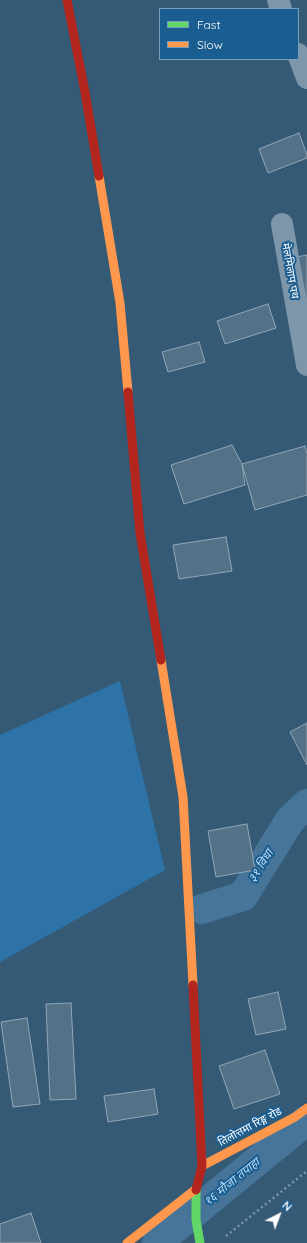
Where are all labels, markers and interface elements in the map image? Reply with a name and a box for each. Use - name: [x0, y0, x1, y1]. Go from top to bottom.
- legend: [159, 8, 299, 60]
- text: Fast: [197, 17, 221, 32]
- text: Slow: [197, 37, 223, 52]
- street label: मेलमिलाप पथ: [279, 242, 301, 300]
- water label: ३१ विधा: [245, 847, 277, 885]
- street label: तिलोत्तमा रिङ्ग रोड: [216, 1105, 284, 1149]
- water label: १६ मौजा तपाहा: [201, 1155, 263, 1209]
- north arrow: [259, 1195, 299, 1235]
- text: N: [279, 1198, 295, 1214]

